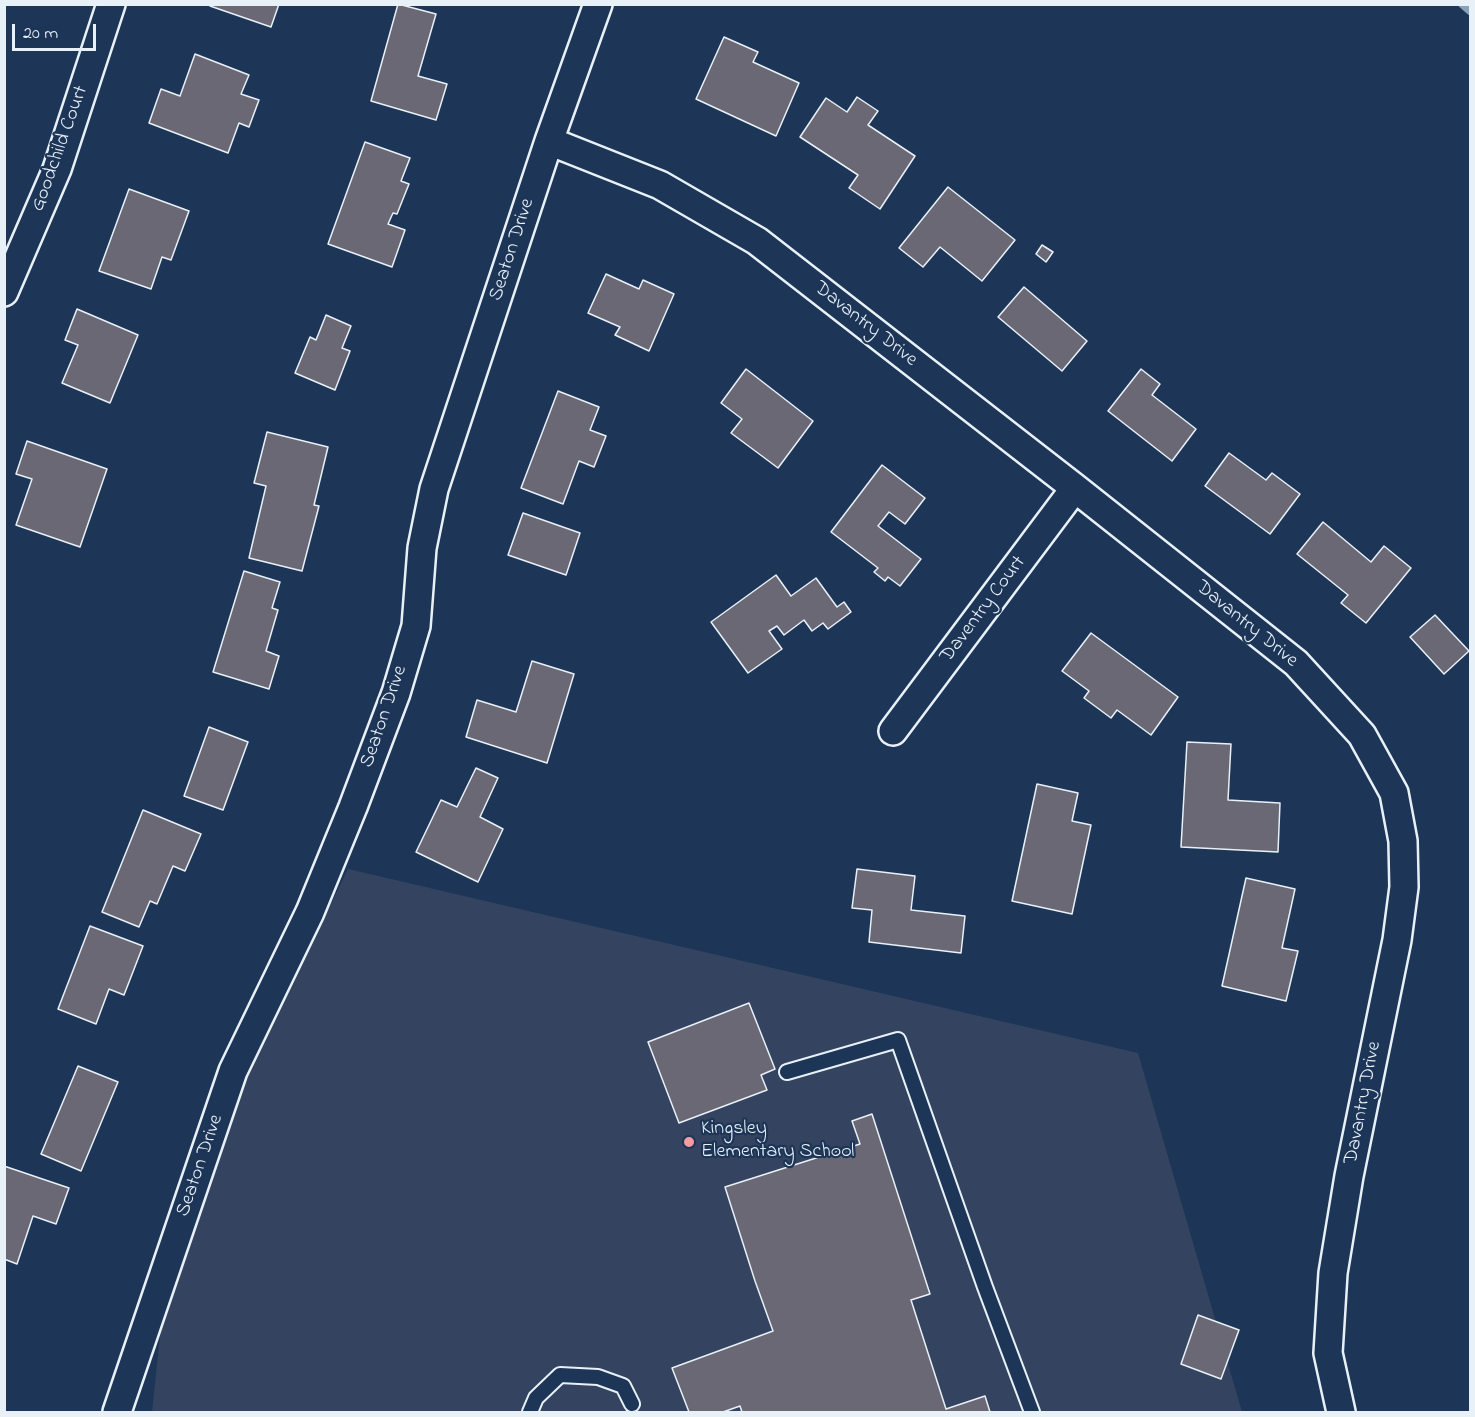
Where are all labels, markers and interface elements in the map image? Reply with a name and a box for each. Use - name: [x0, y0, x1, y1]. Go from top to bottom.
- scale bar: [15, 12, 99, 50]
- text: 20 m: [23, 21, 58, 47]
- street label: Goodchild Court: [27, 83, 95, 215]
- street label: Seaton Drive: [485, 196, 541, 304]
- street label: Davantry Drive: [808, 277, 922, 373]
- street label: Daventry Court: [936, 552, 1032, 668]
- street label: Davantry Drive: [1190, 576, 1302, 674]
- street label: Seaton Drive: [356, 663, 414, 771]
- street label: Davantry Drive: [1340, 1040, 1388, 1166]
- street label: Seaton Drive: [172, 1112, 230, 1220]
- place label: Kingsley Elementary School: [701, 1118, 854, 1165]
- marker: Kingsley Elementary School: [682, 1135, 696, 1149]

